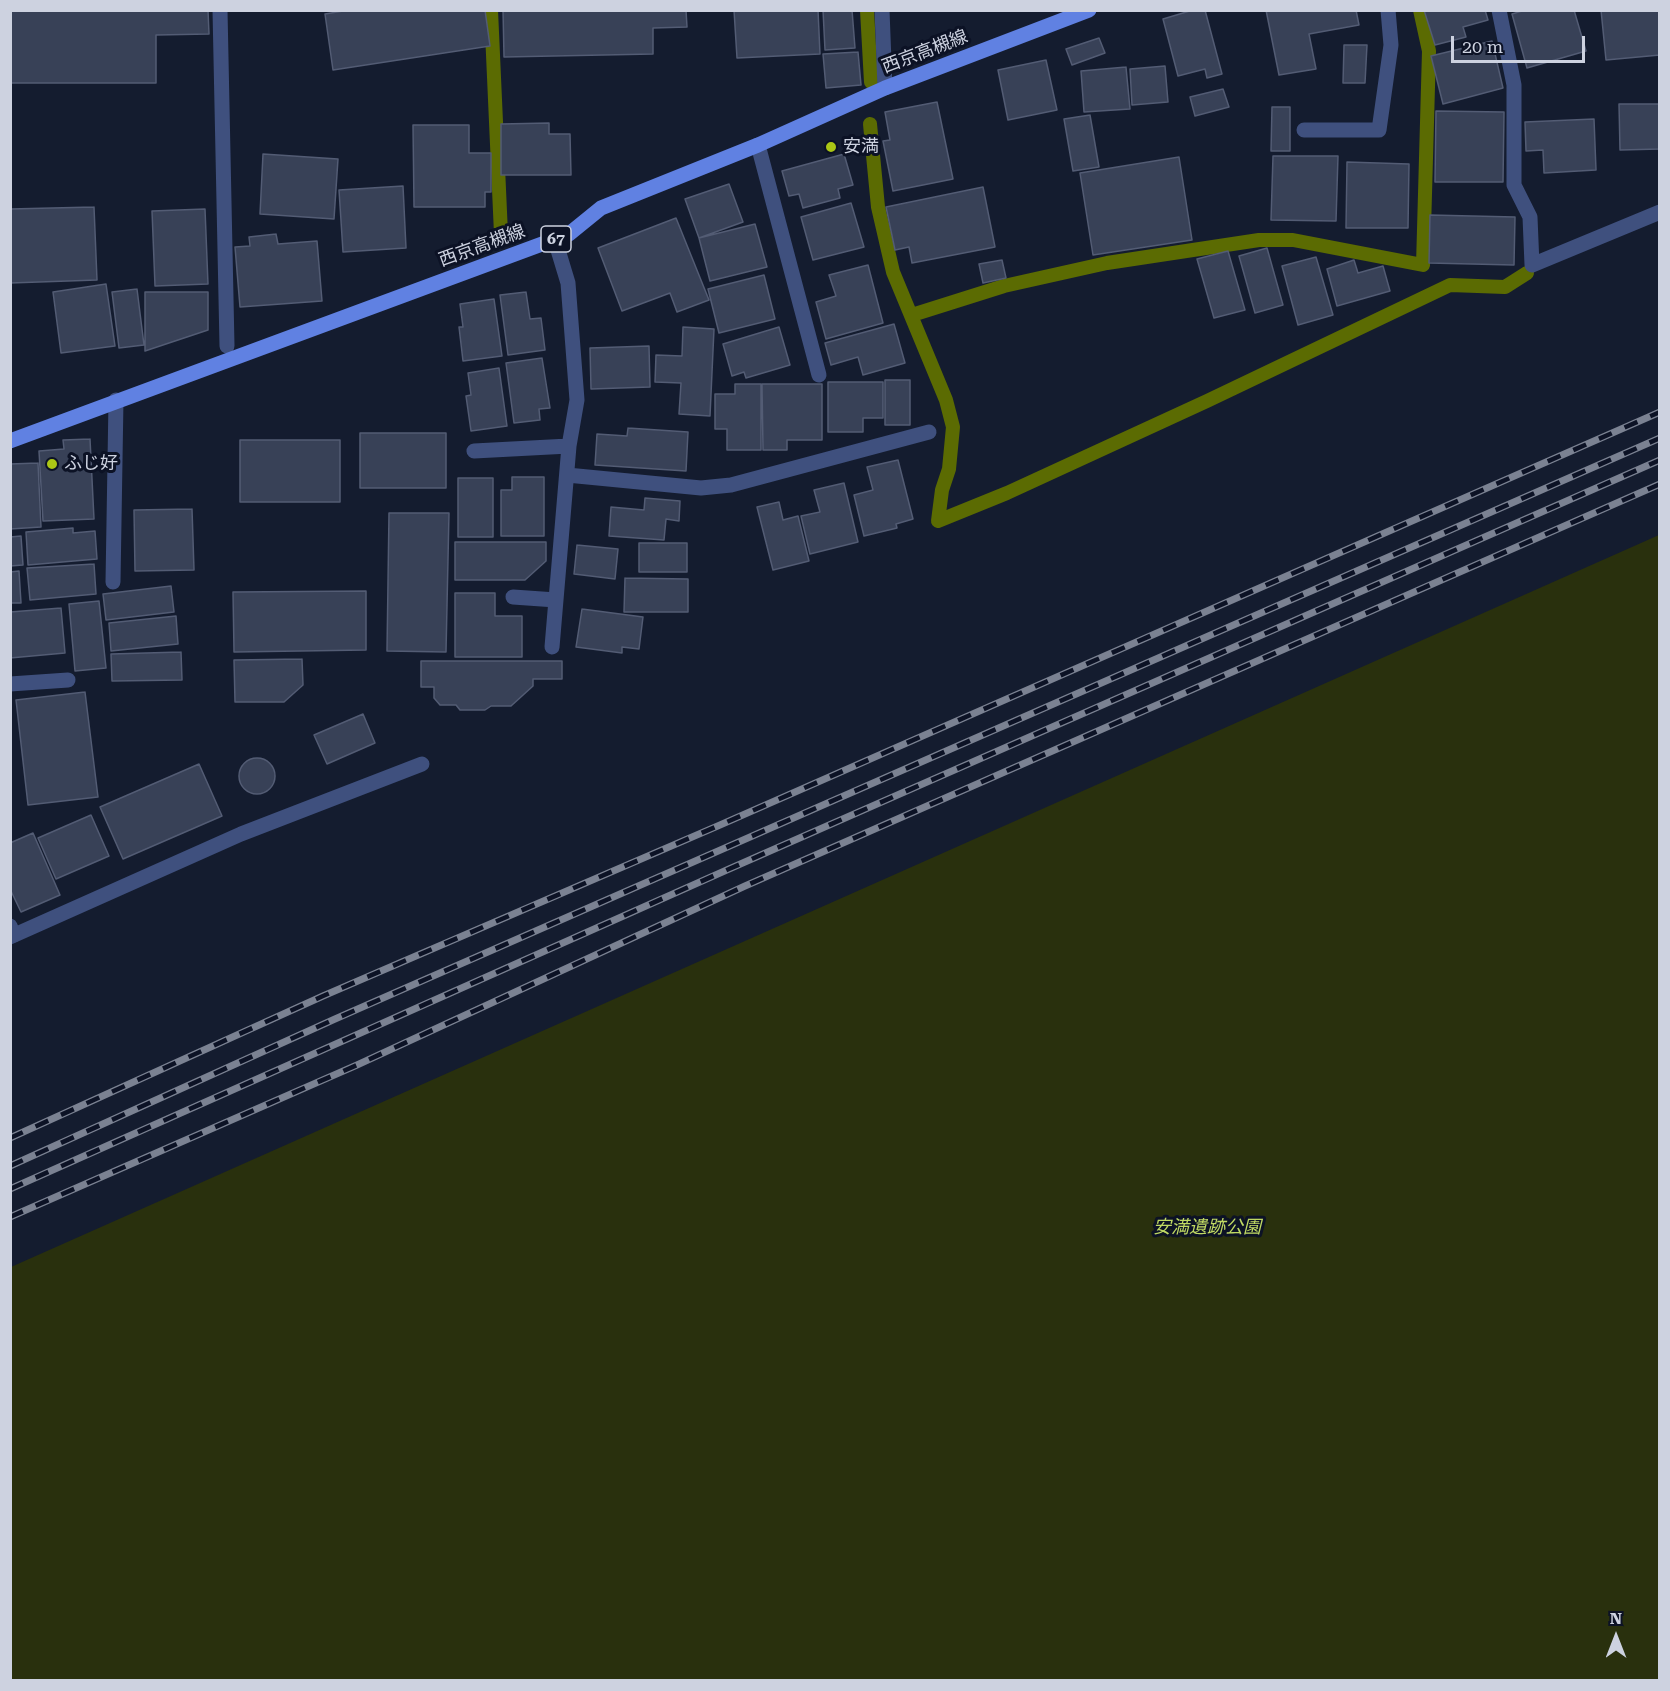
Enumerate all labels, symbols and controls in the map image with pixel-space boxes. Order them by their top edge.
scale bar [1454,24,1588,62]
street label: 西京高槻線 [879,26,971,78]
text: 20 m [1462,36,1503,57]
place label: 安満 [843,136,879,158]
marker: 安満 [824,140,838,154]
street label: 西京高槻線 [436,220,528,272]
road number: 67 [541,226,571,252]
place label: ふじ好 [64,453,118,475]
marker: ふじ好 [45,457,59,471]
park label: 安満遺跡公園 [1153,1217,1261,1239]
north arrow [1586,1607,1646,1667]
text: N [1610,1609,1622,1628]

